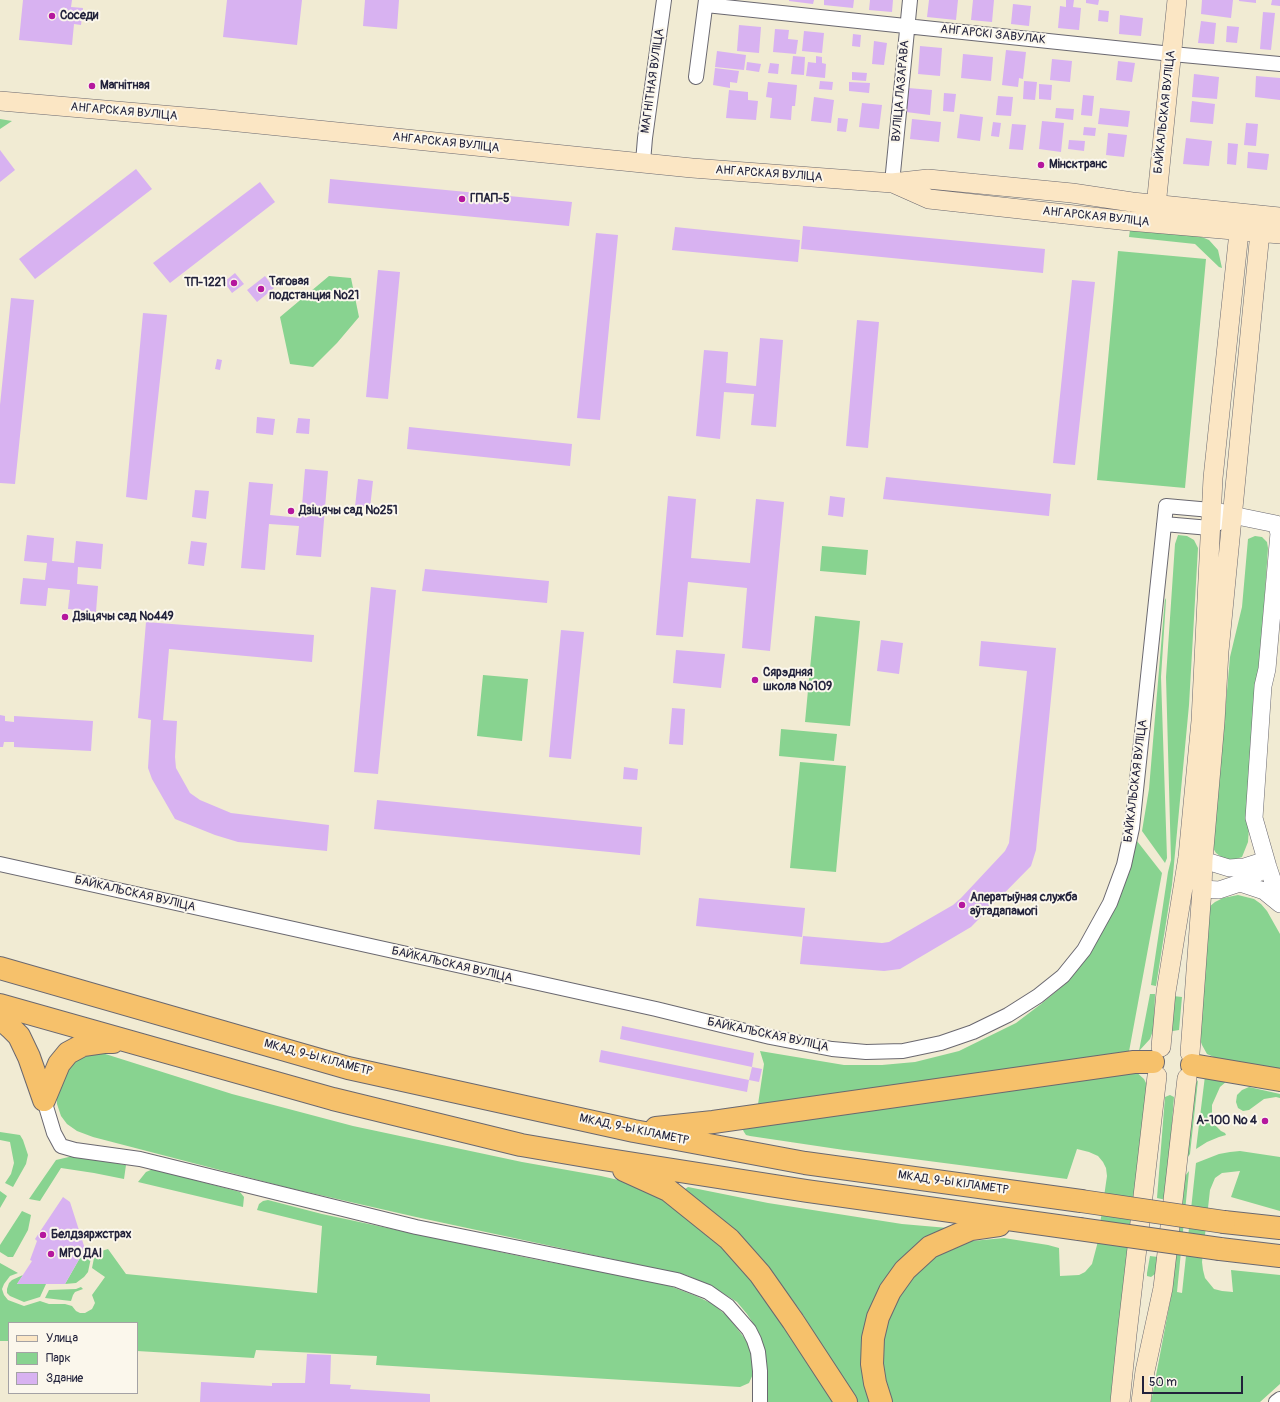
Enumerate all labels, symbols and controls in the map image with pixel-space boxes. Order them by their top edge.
place label: Соседи [60,9,98,23]
marker: Соседи [47,11,57,21]
street label: АНГАРСКІ ЗАВУЛАК [940,22,1046,48]
street label: МАГНІТНАЯ ВУЛІЦА [639,28,667,134]
street label: ВУЛІЦА ЛАЗАРАВА [889,40,913,142]
street label: БАЙКАЛЬСКАЯ ВУЛІЦА [1151,50,1179,174]
place label: Магнітная [100,79,150,93]
marker: Магнітная [87,81,97,91]
street label: АНГАРСКАЯ ВУЛІЦА [70,100,178,124]
street label: АНГАРСКАЯ ВУЛІЦА [392,130,500,156]
place label: Мінсктранс [1049,158,1107,172]
marker: Мінсктранс [1036,160,1046,170]
street label: АНГАРСКАЯ ВУЛІЦА [715,163,823,185]
place label: ГПАП-5 [470,192,510,206]
marker: ГПАП-5 [457,194,467,204]
street label: АНГАРСКАЯ ВУЛІЦА [1042,204,1150,230]
place label: Тяговая подстанция №21 [269,275,359,303]
place label: ТП-1221 [184,276,226,290]
marker: ТП-1221 [229,278,239,288]
marker: Тяговая подстанция №21 [256,284,266,294]
place label: Дзіцячы сад №251 [299,504,398,518]
marker: Дзіцячы сад №251 [286,506,296,516]
place label: Дзіцячы сад №449 [73,610,174,624]
marker: Дзіцячы сад №449 [60,612,70,622]
place label: Сярэдняя школа №109 [763,666,832,694]
marker: Сярэдняя школа №109 [750,675,760,685]
street label: БАЙКАЛЬСКАЯ ВУЛІЦА [1121,719,1151,843]
street label: БАЙКАЛЬСКАЯ ВУЛІЦА [73,873,197,915]
place label: Аператыўная служба аўтадапамогі [970,891,1077,919]
marker: Аператыўная служба аўтадапамогі [957,900,967,910]
street label: БАЙКАЛЬСКАЯ ВУЛІЦА [390,944,514,986]
street label: БАЙКАЛЬСКАЯ ВУЛІЦА [706,1015,830,1055]
street label: МКАД, 9-Ы КІЛАМЕТР [262,1037,374,1079]
street label: МКАД, 9-Ы КІЛАМЕТР [578,1111,690,1149]
place label: А-100 № 4 [1196,1114,1257,1128]
marker: А-100 № 4 [1260,1116,1270,1126]
street label: МКАД, 9-Ы КІЛАМЕТР [897,1168,1009,1198]
place label: Белдзяржстрах [51,1228,132,1242]
marker: Белдзяржстрах [38,1230,48,1240]
place label: МРО ДАІ [59,1247,102,1261]
marker: МРО ДАІ [46,1249,56,1259]
legend [8,1322,138,1394]
text: Улица [46,1331,78,1346]
text: Парк [46,1351,71,1366]
scale bar [1144,1368,1245,1394]
text: Здание [46,1371,83,1386]
text: 50 m [1149,1375,1177,1390]

